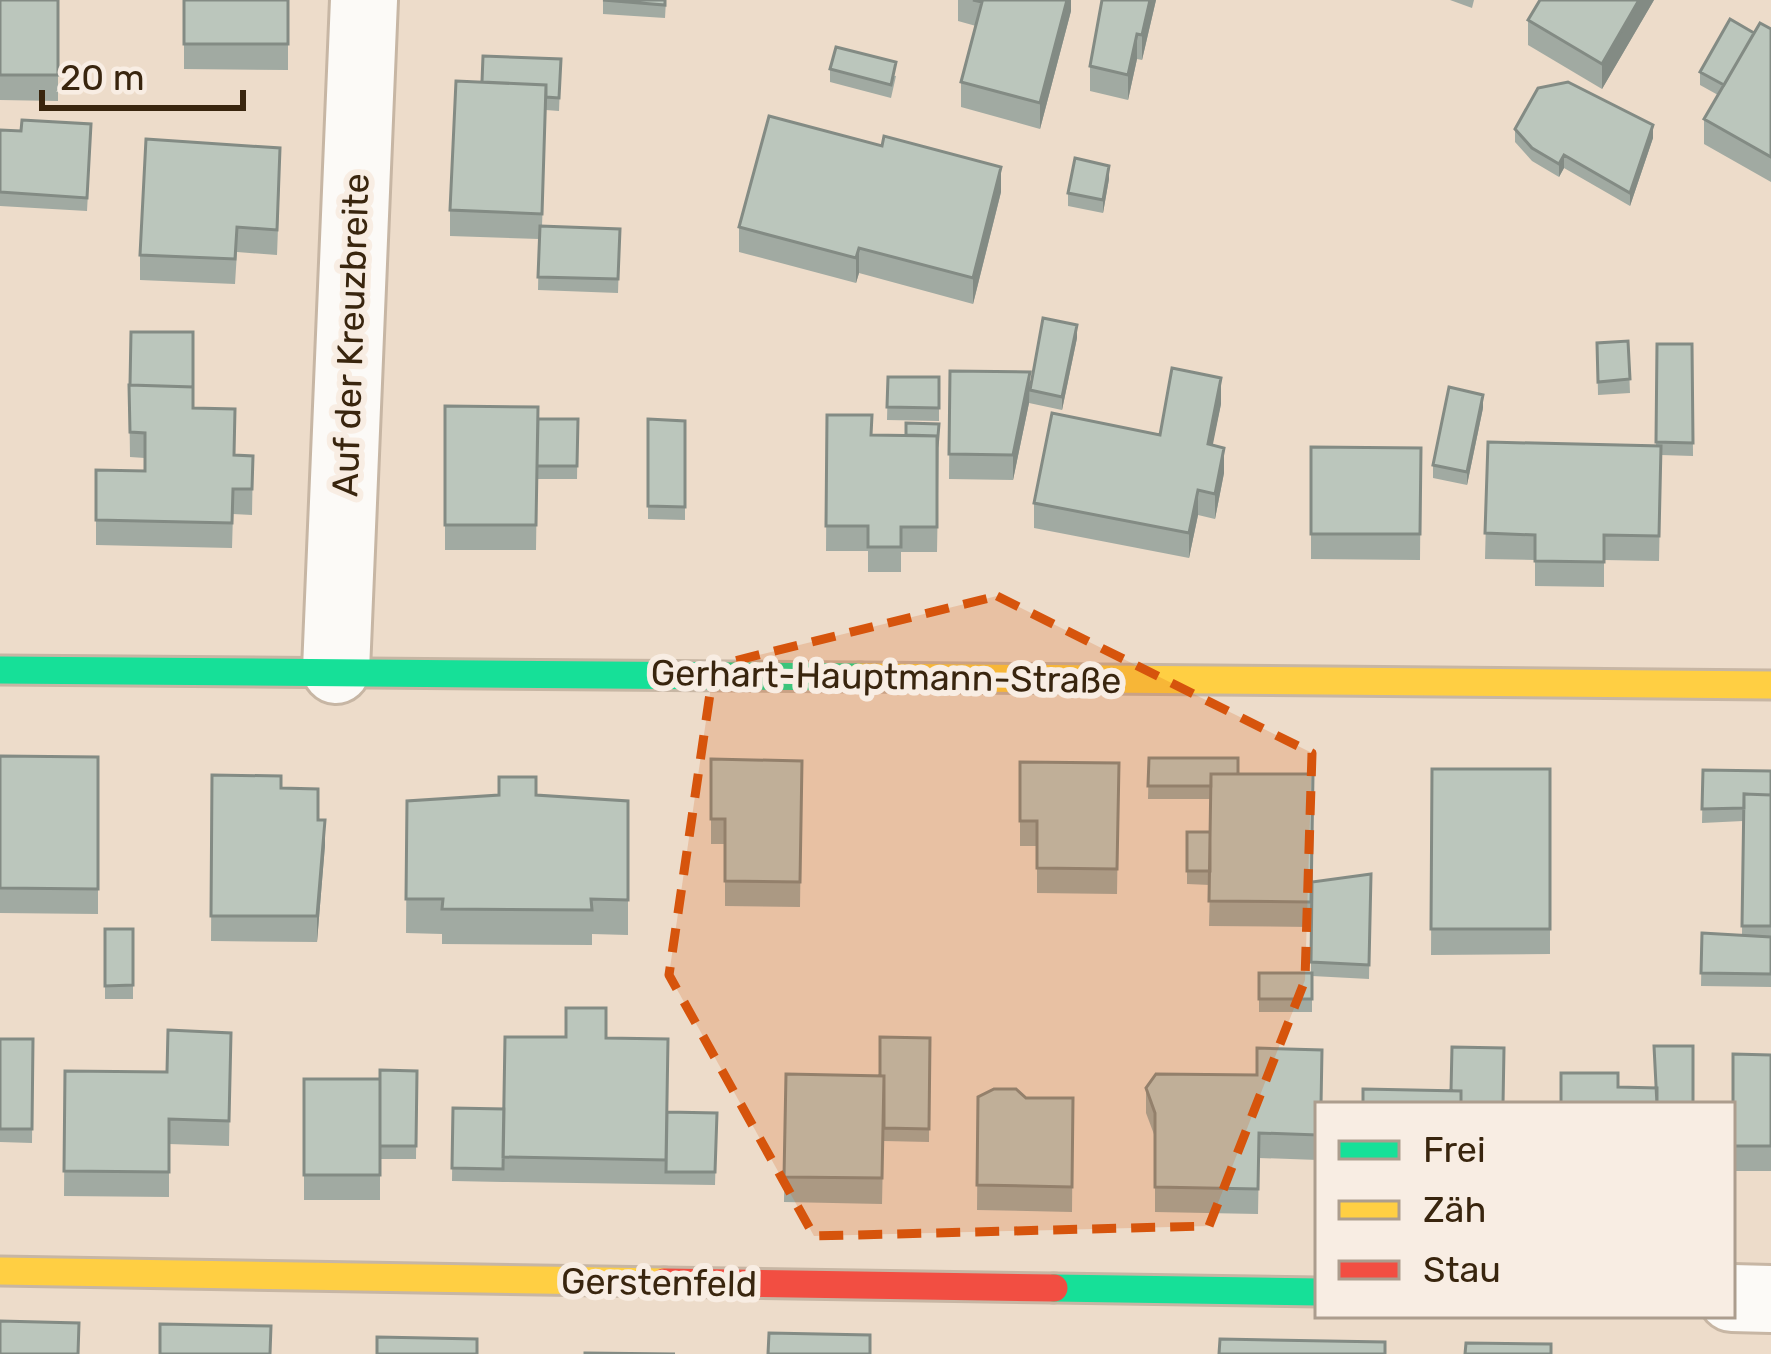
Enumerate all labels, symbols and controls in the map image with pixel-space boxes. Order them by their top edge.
scale bar [42,36,243,110]
text: 20 m [60,56,145,99]
street label: Auf der Kreuzbreite [323,173,378,498]
street label: Gerhart-Hauptmann-Straße [650,651,1122,702]
legend [1315,1102,1735,1318]
text: Frei [1423,1128,1486,1171]
text: Zäh [1423,1188,1486,1231]
text: Stau [1423,1248,1501,1291]
street label: Gerstenfeld [560,1259,757,1306]

